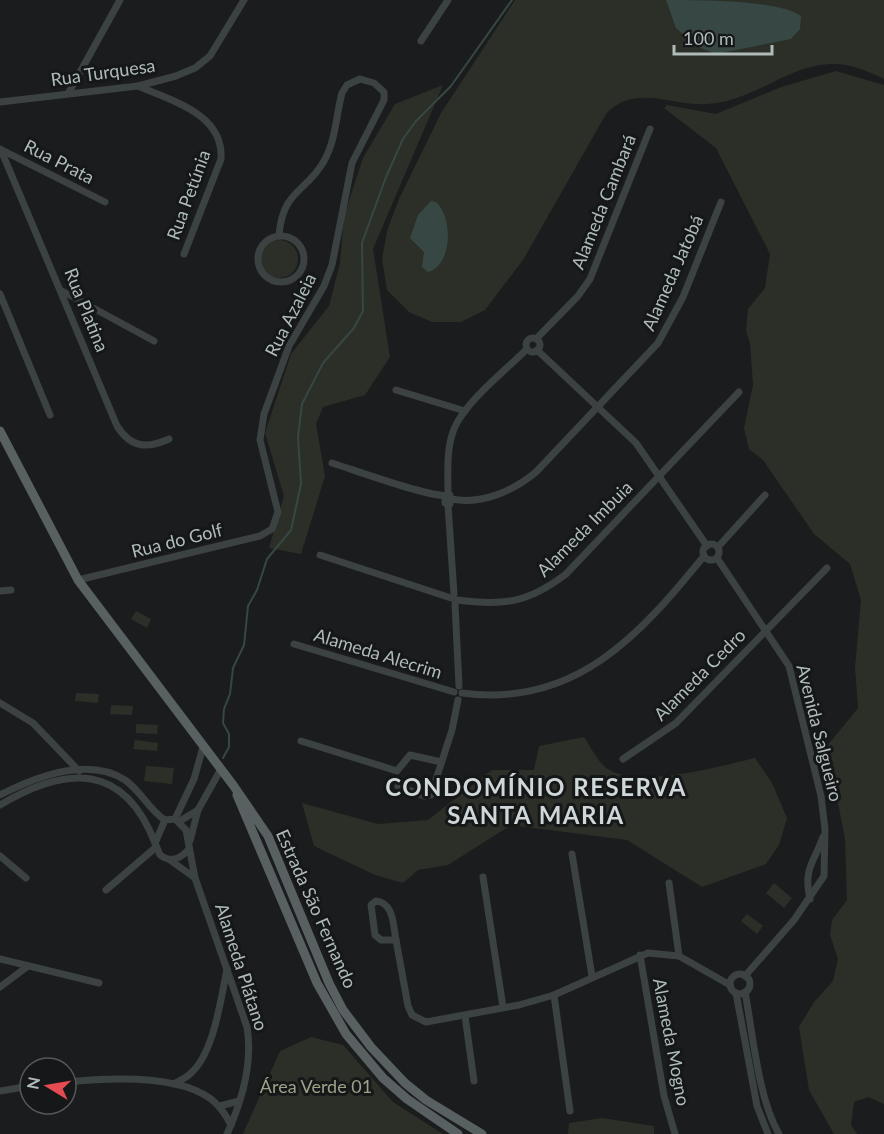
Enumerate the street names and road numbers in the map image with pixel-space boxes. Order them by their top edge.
street label: Rua Turquesa [49,54,157,90]
street label: Alameda Cambará [566,131,640,272]
street label: Rua Prata [21,134,98,188]
street label: Rua Petúnia [162,147,214,243]
street label: Alameda Jatobá [637,211,707,334]
street label: Rua Platina [60,265,114,355]
street label: Rua Azaleia [260,269,320,360]
street label: Alameda Imbuia [532,476,637,581]
street label: Rua do Golf [129,518,225,562]
street label: Alameda Alecrim [312,623,445,683]
street label: Alameda Cedro [649,624,750,725]
street label: Avenida Salgueiro [792,662,848,804]
street label: Estrada São Fernando [272,826,362,991]
street label: Alameda Plátano [211,900,273,1033]
street label: Alameda Mogno [649,976,695,1107]

